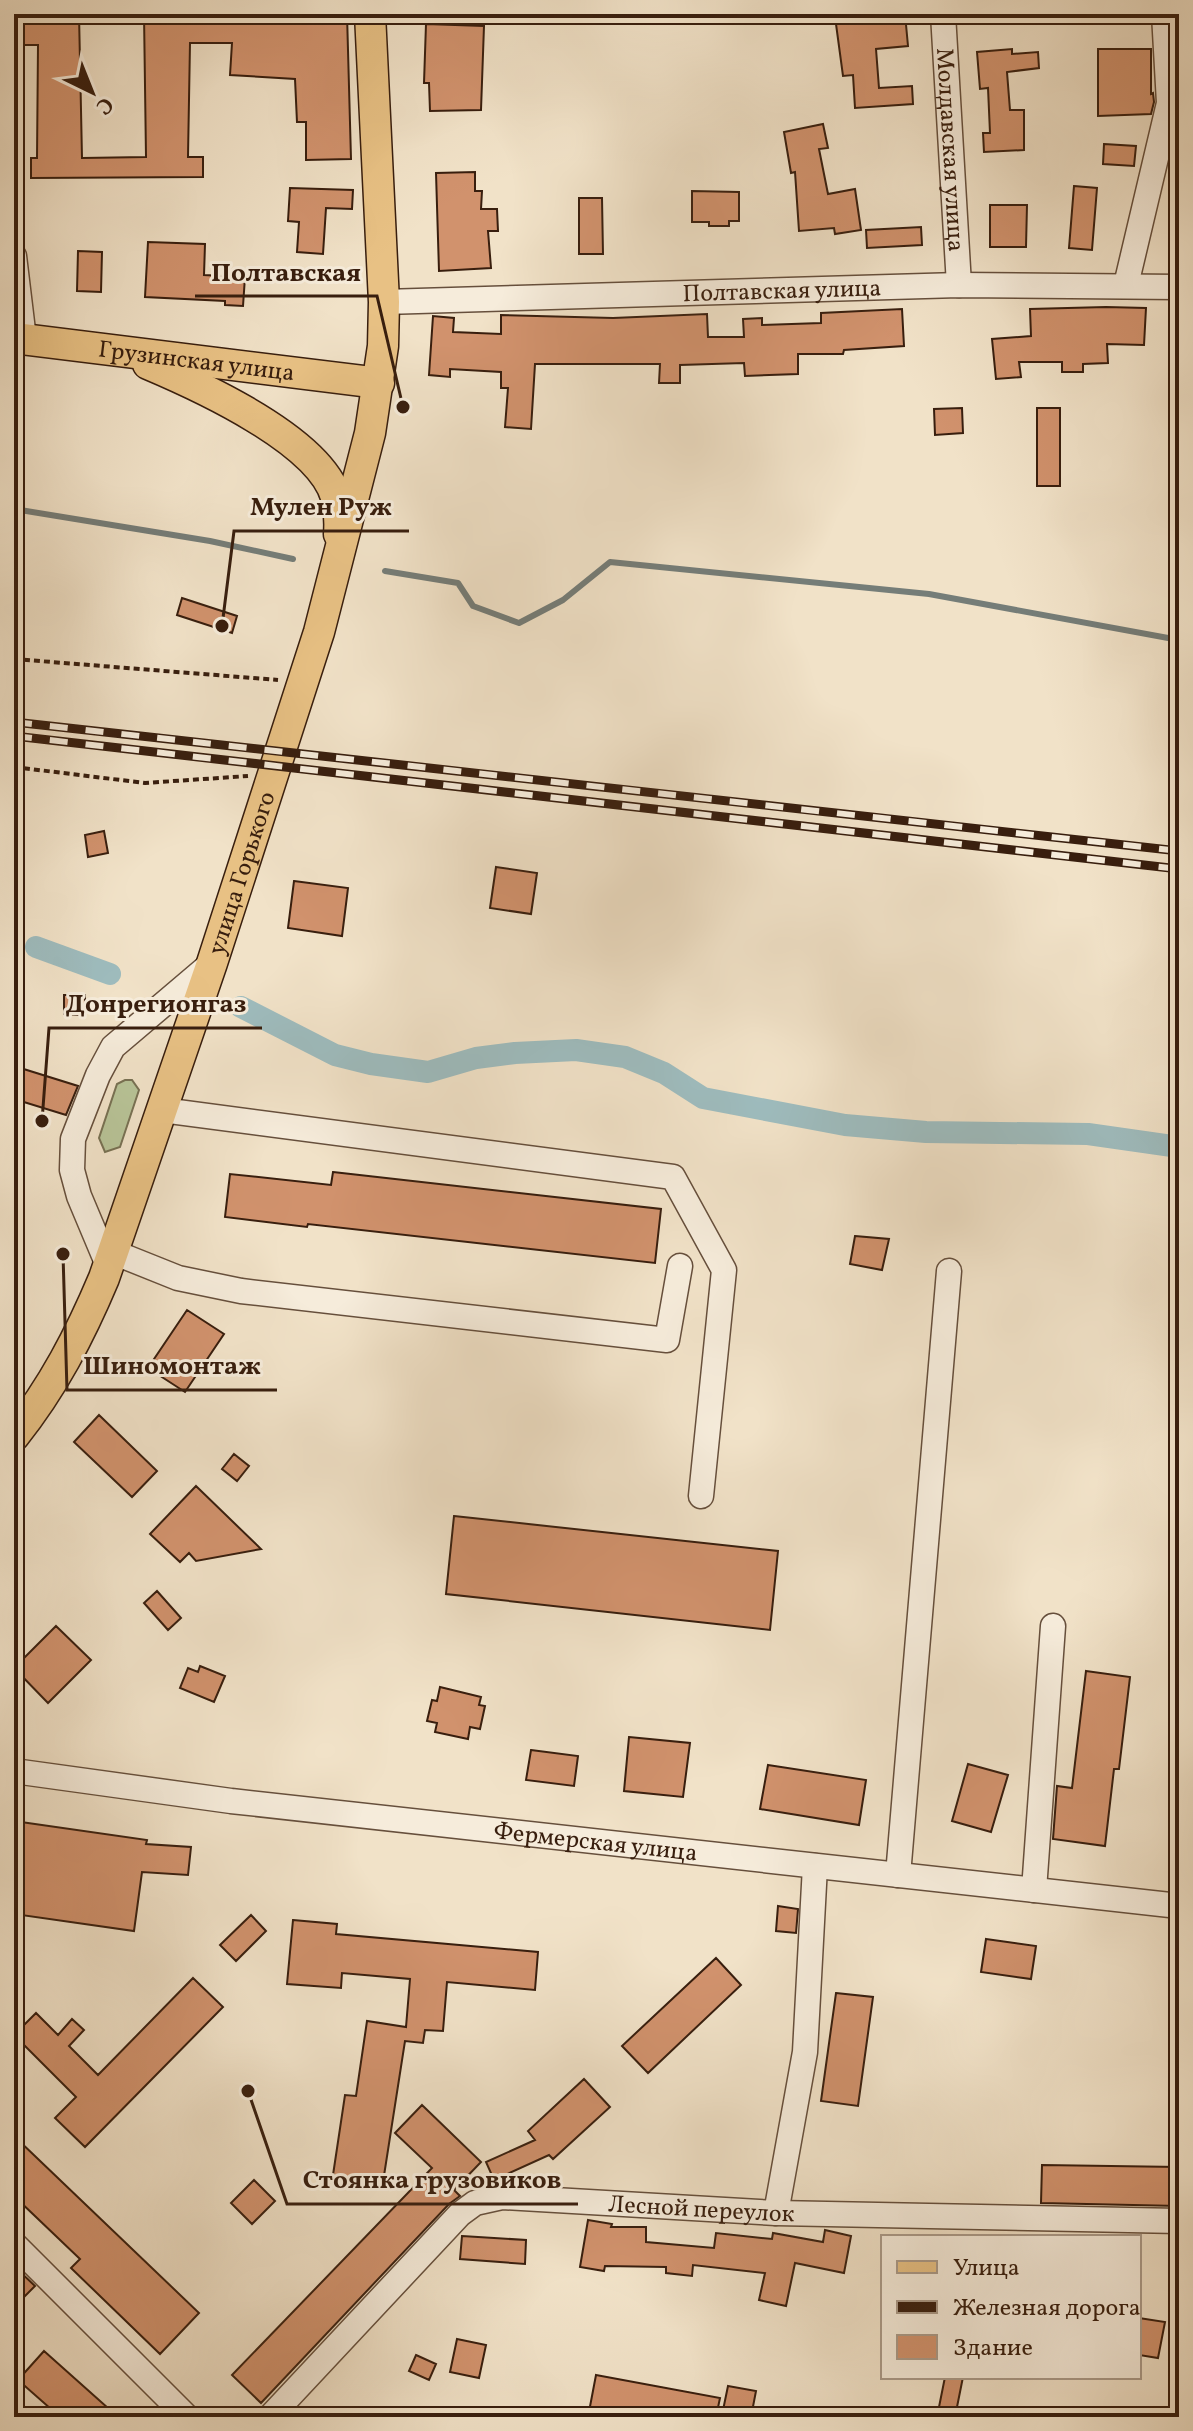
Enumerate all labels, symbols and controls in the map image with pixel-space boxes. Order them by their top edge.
street label: Молдавская улица [926,47,972,253]
north arrow [52,52,132,132]
text: С [88,89,120,121]
callout: Полтавская [195,246,377,296]
text: Полтавская [211,256,361,292]
street label: Полтавская улица [682,272,882,312]
street label: Грузинская улица [96,334,297,391]
callout: Мулен Руж [234,481,409,531]
text: Мулен Руж [250,490,392,526]
street label: улица Горького [201,788,285,960]
callout: Донрегионгаз [49,978,262,1028]
text: Донрегионгаз [65,987,247,1023]
callout: Шиномонтаж [67,1340,277,1390]
text: Шиномонтаж [83,1349,261,1385]
street label: Фермерская улица [492,1815,699,1872]
callout: Стоянка грузовиков [287,2154,578,2204]
text: Стоянка грузовиков [303,2163,561,2199]
street label: Лесной переулок [607,2188,795,2232]
legend [881,2235,1141,2379]
text: Улица [953,2252,1020,2286]
text: Железная дорога [953,2292,1141,2326]
text: Здание [953,2332,1033,2366]

